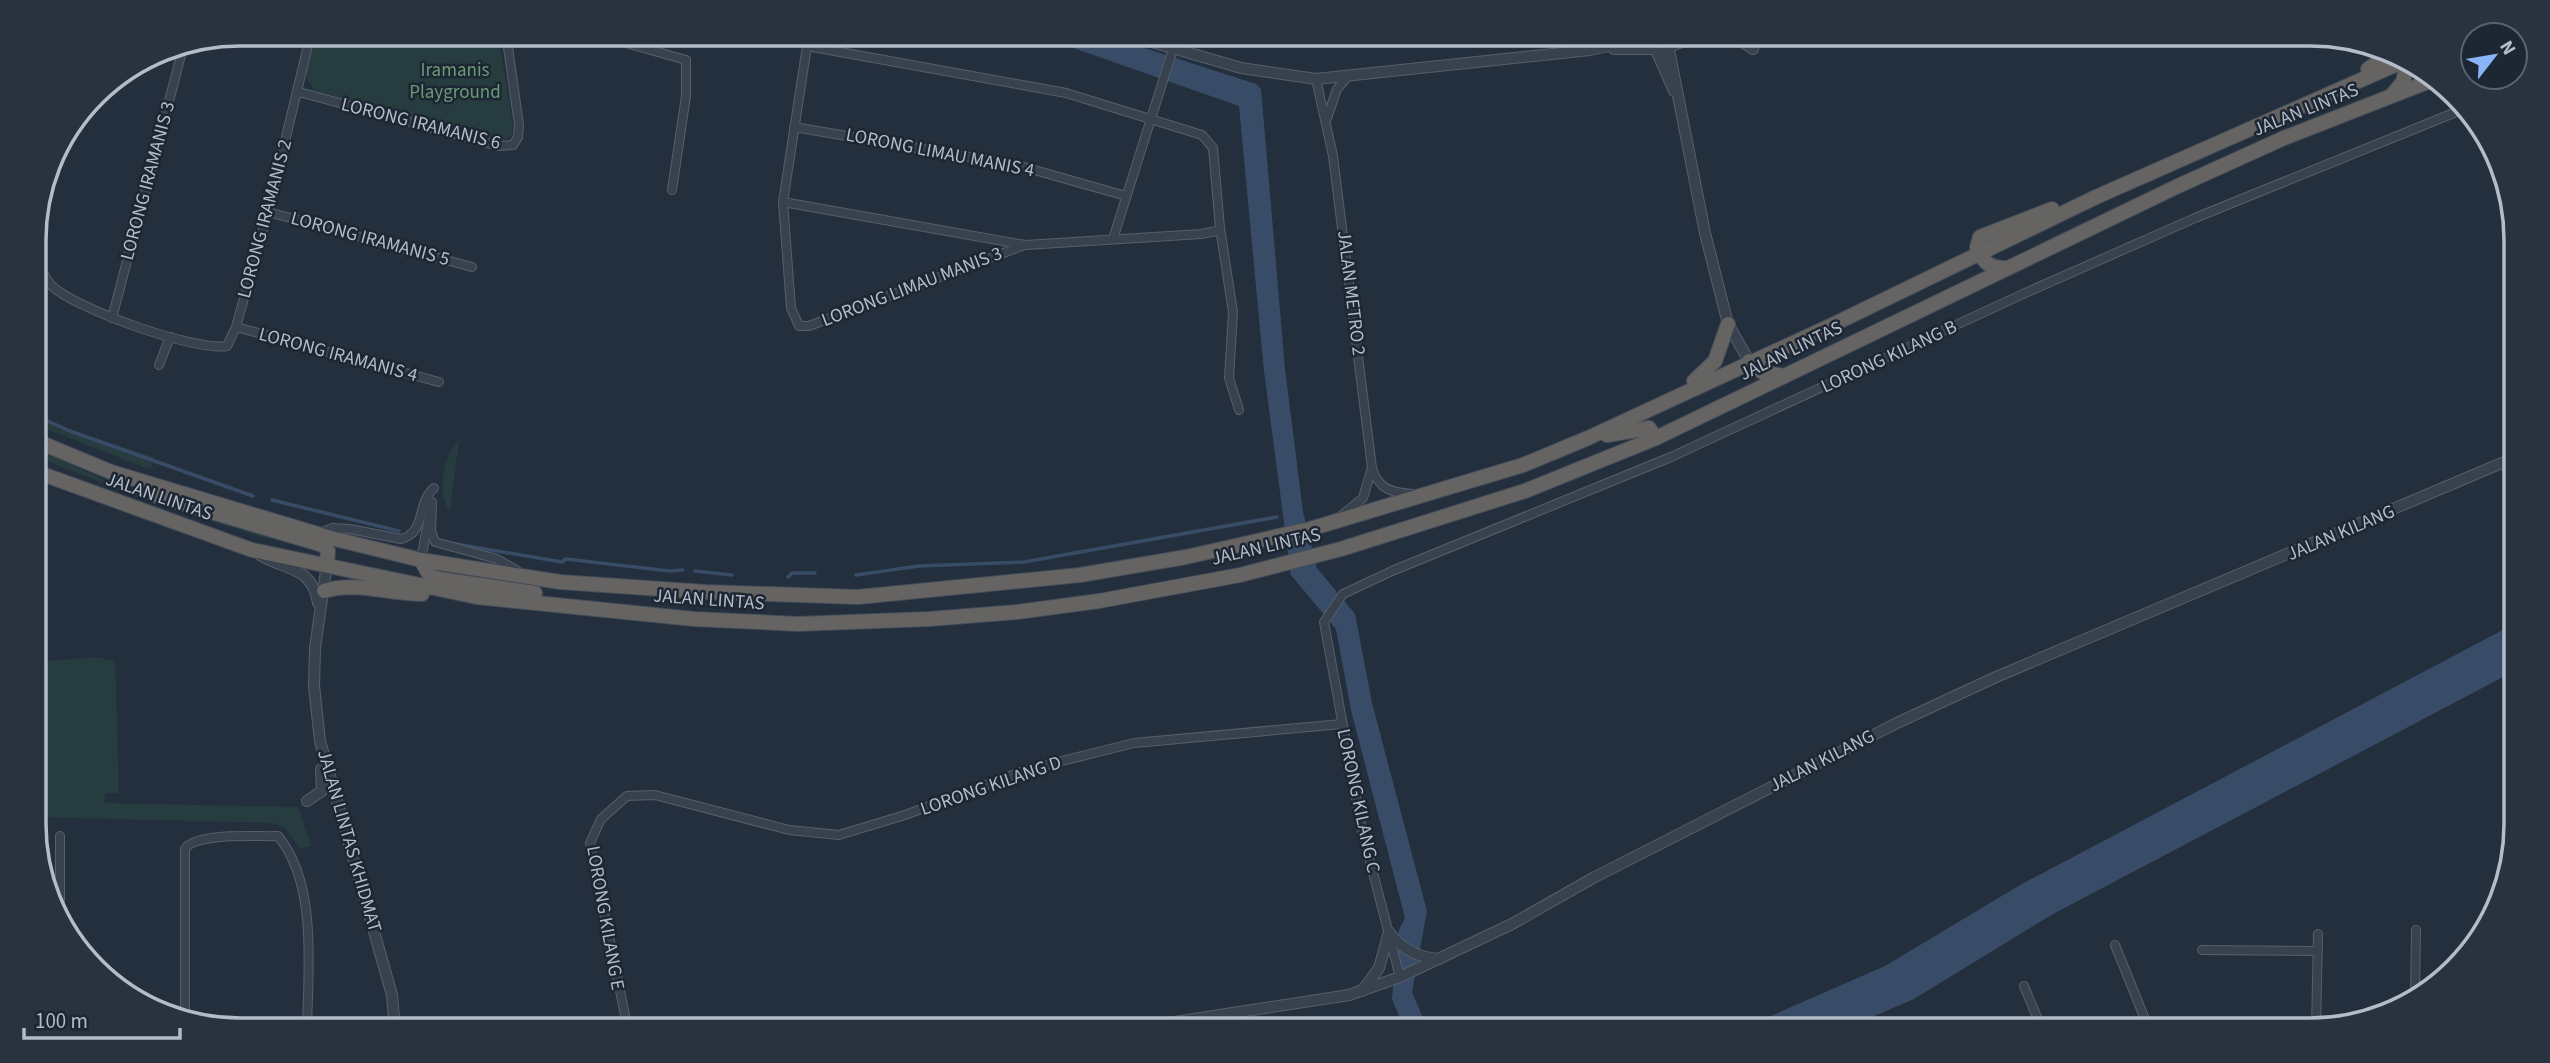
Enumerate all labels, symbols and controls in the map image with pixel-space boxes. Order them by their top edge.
north arrow [2459,21,2529,91]
text: N [2492,36,2522,60]
park label: Iramanis Playground [409,57,501,106]
street label: JALAN LINTAS [2249,77,2363,143]
street label: LORONG IRAMANIS 6 [338,91,504,157]
street label: LORONG IRAMANIS 3 [114,99,182,263]
street label: LORONG LIMAU MANIS 4 [843,121,1037,185]
street label: LORONG IRAMANIS 2 [231,137,299,301]
street label: LORONG IRAMANIS 5 [288,205,452,273]
street label: JALAN METRO 2 [1330,229,1372,357]
street label: LORONG LIMAU MANIS 3 [818,240,1006,334]
street label: JALAN LINTAS [1735,314,1847,388]
street label: LORONG KILANG B [1817,314,1961,400]
street label: LORONG IRAMANIS 4 [256,321,420,389]
street label: JALAN LINTAS [102,466,216,528]
street label: JALAN KILANG [2283,498,2399,568]
street label: JALAN LINTAS [1209,521,1323,573]
street label: JALAN LINTAS [652,583,766,617]
street label: JALAN KILANG [1765,723,1879,799]
street label: LORONG KILANG C [1330,726,1387,876]
street label: JALAN LINTAS KHIDMAT [310,747,388,935]
street label: LORONG KILANG D [917,749,1065,823]
street label: LORONG KILANG E [579,844,631,992]
scale bar [24,996,180,1040]
text: 100 m [35,1006,88,1036]

